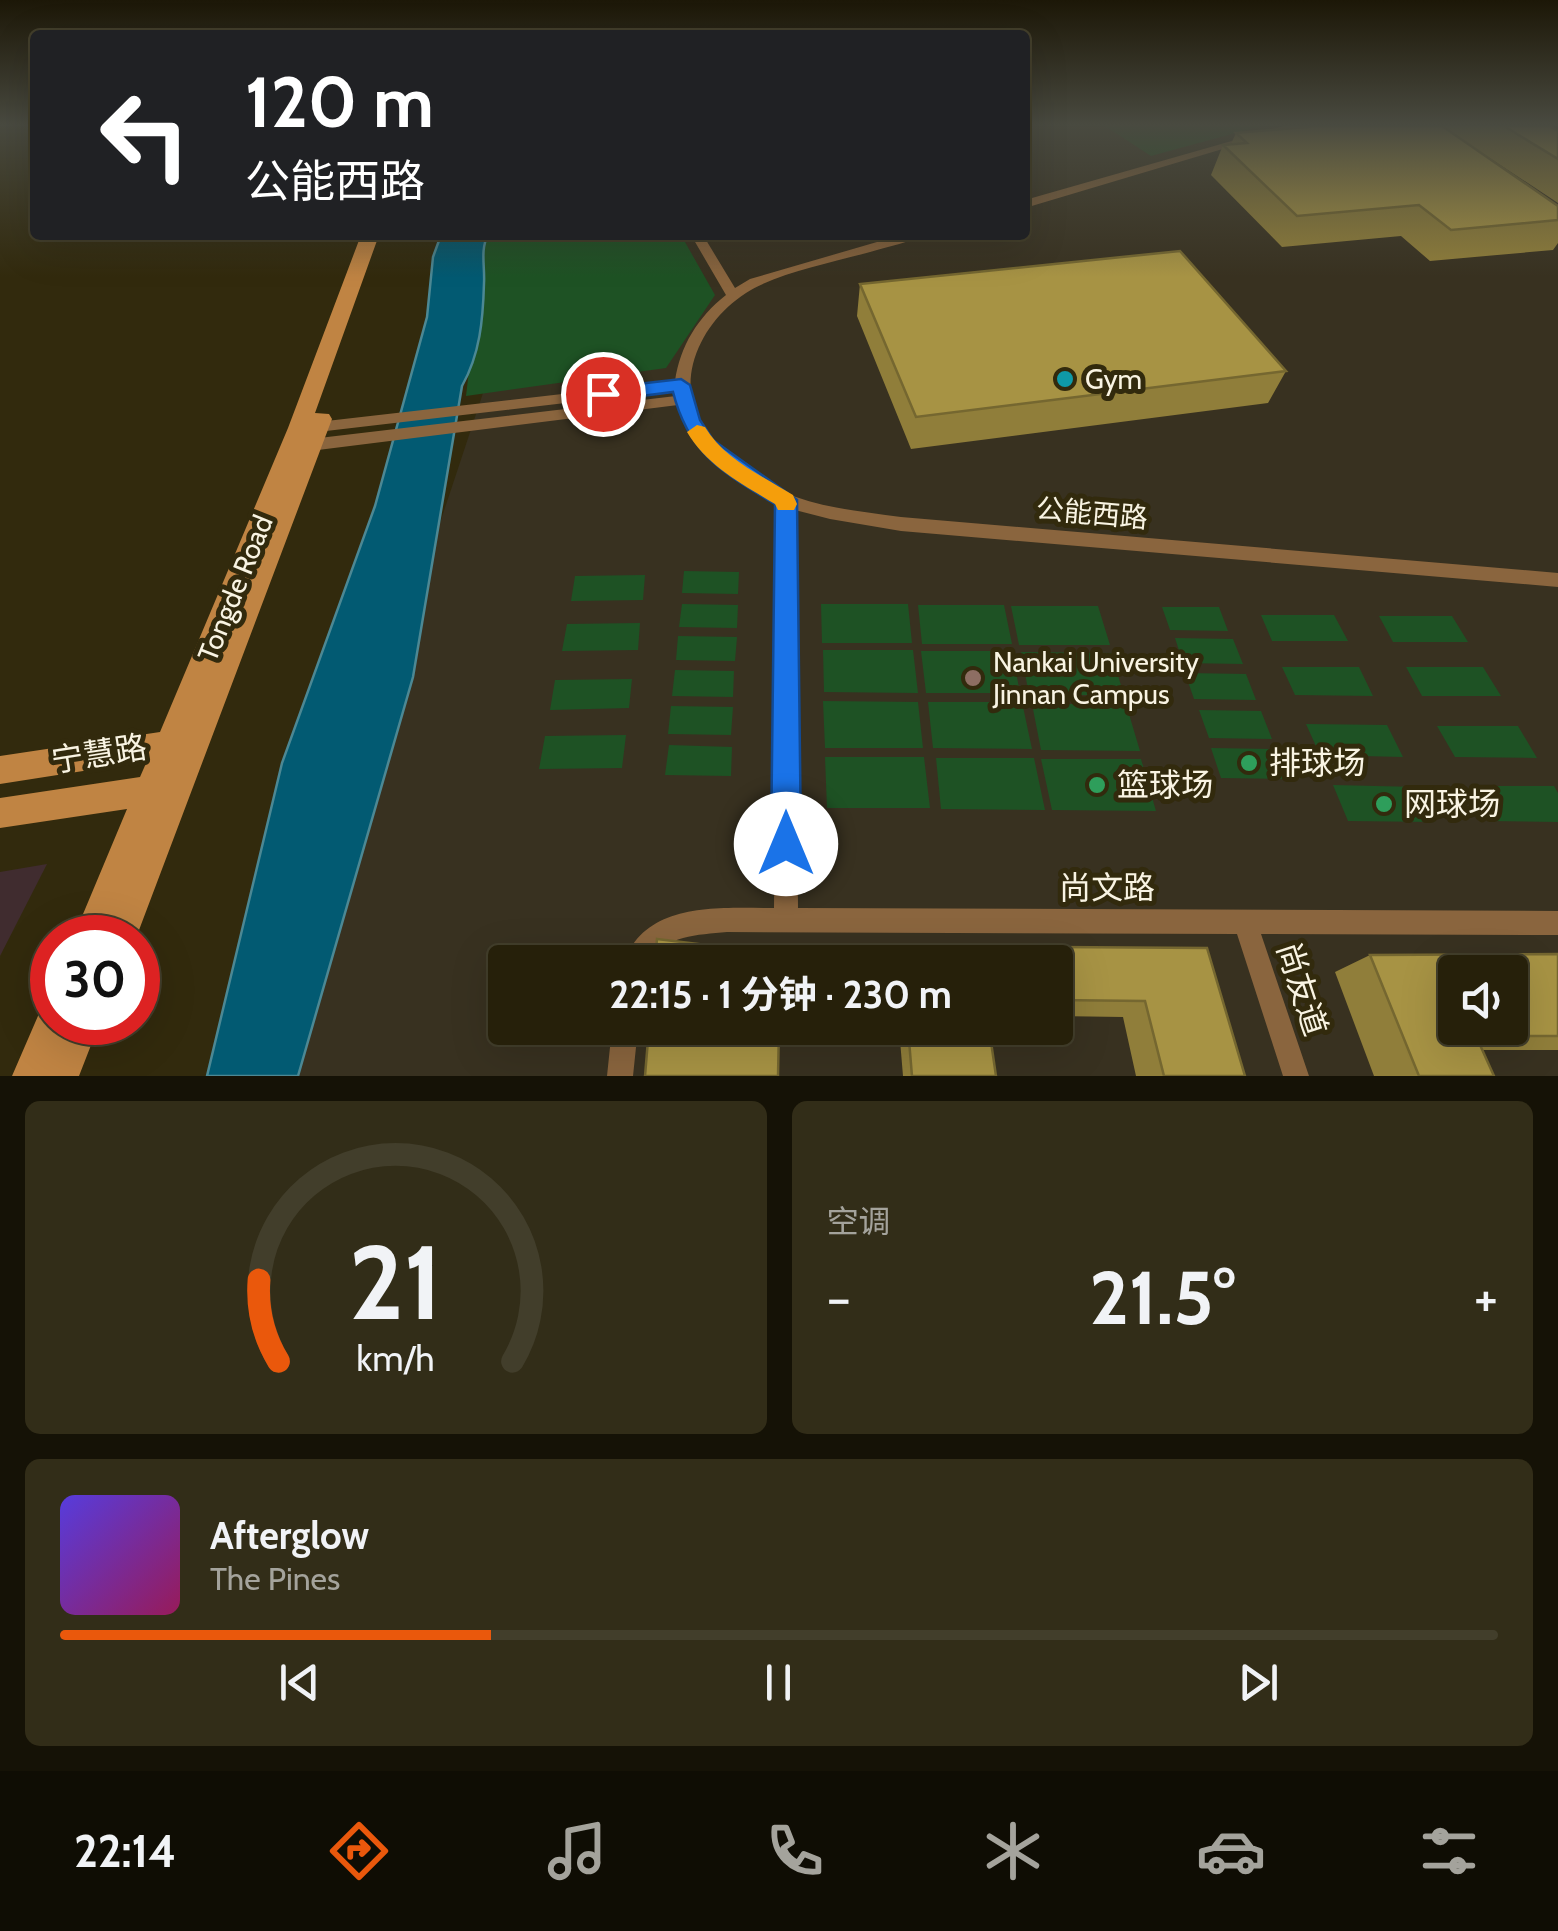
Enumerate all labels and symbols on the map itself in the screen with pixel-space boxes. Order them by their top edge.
pin [561,352,646,437]
place label: Gym [1085,362,1142,396]
marker: Gym [1054,368,1076,390]
street label: 公能西路 [1035,491,1149,535]
street label: Tongde Road [190,510,280,666]
place label: Nankai University Jinnan Campus [992,645,1199,711]
marker: Nankai University Jinnan Campus [962,667,984,689]
street label: 宁慧路 [48,727,149,780]
place label: 排球场 [1269,743,1365,782]
marker: 排球场 [1238,752,1260,774]
place label: 篮球场 [1117,765,1213,804]
marker: 篮球场 [1086,774,1108,796]
place label: 网球场 [1404,784,1500,823]
position arrow [734,792,838,896]
marker: 网球场 [1373,793,1395,815]
street label: 尚文路 [1059,868,1155,907]
speed limit sign: 30 [30,915,160,1045]
street label: 尚友道 [1269,937,1336,1041]

